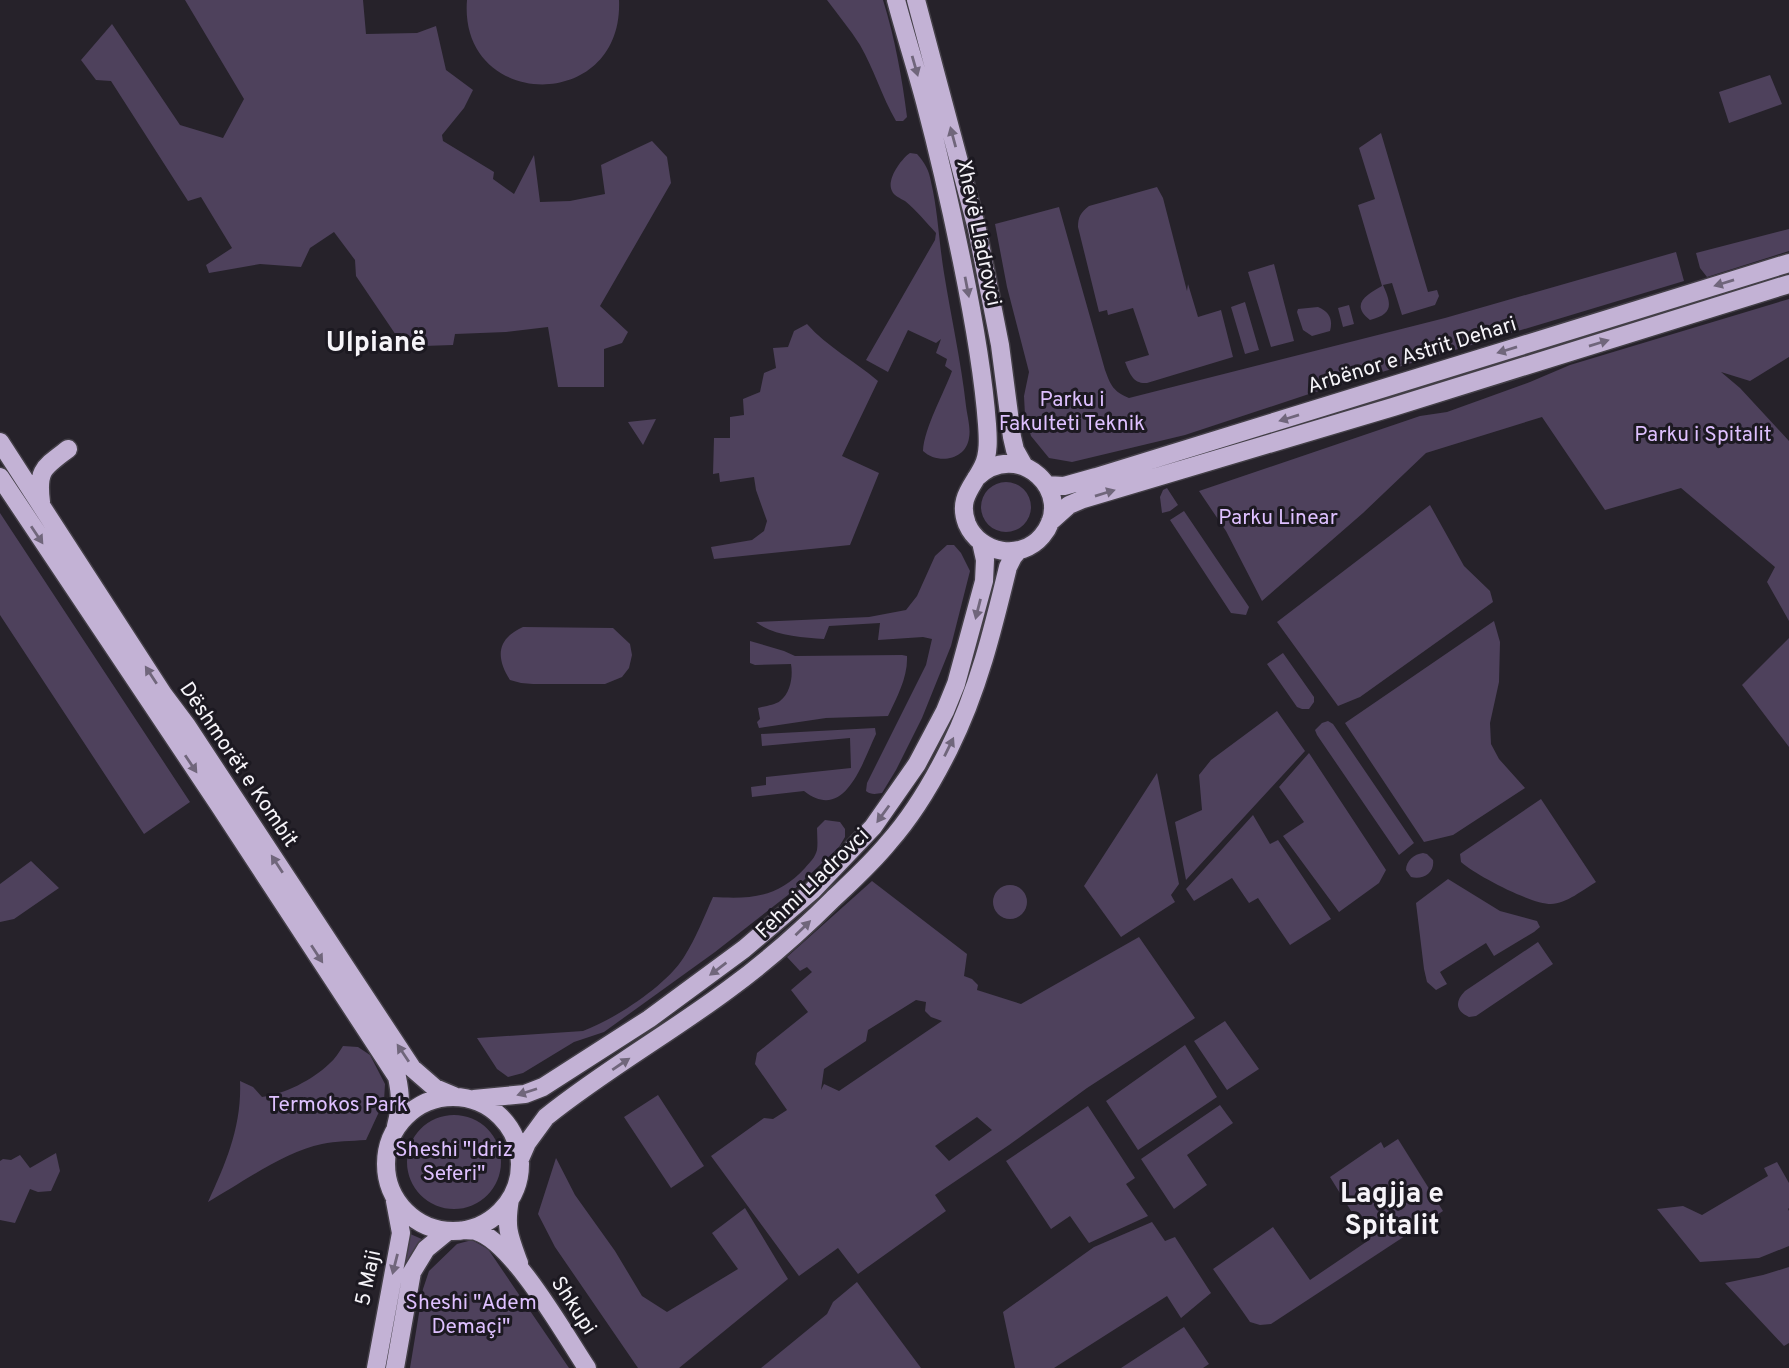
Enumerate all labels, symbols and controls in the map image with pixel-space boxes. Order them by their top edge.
one-way arrow [910,55,920,76]
one-way arrow [947,126,958,148]
street label: Xhevë Lladrovci [949,157,1007,309]
one-way arrow [961,276,972,298]
one-way arrow [1713,278,1734,288]
street label: Arbënor e Astrit Dehari [1304,311,1520,401]
district label: Ulpianë [326,326,426,362]
one-way arrow [1588,337,1609,347]
one-way arrow [1496,346,1517,356]
park label: Parku i Fakulteti Teknik [999,387,1145,438]
one-way arrow [1279,413,1300,423]
park label: Parku i Spitalit [1634,422,1772,449]
one-way arrow [1094,487,1115,497]
park label: Parku Linear [1218,505,1338,532]
one-way arrow [30,525,43,544]
one-way arrow [972,598,983,620]
one-way arrow [144,665,157,684]
street label: Dëshmorët e Kombit [173,677,303,853]
one-way arrow [944,737,955,757]
one-way arrow [184,755,198,773]
one-way arrow [876,805,890,823]
street label: Fehmi Lladrovci [750,823,876,945]
one-way arrow [270,855,284,873]
one-way arrow [795,920,812,937]
one-way arrow [310,944,323,964]
one-way arrow [709,962,727,977]
one-way arrow [396,1044,409,1063]
one-way arrow [612,1057,630,1071]
one-way arrow [516,1088,537,1098]
park label: Termokos Park [268,1092,408,1119]
park label: Sheshi "Idriz Seferi" [395,1137,513,1188]
district label: Lagjja e Spitalit [1340,1177,1444,1245]
street label: 5 Maji [350,1248,388,1308]
one-way arrow [389,1253,400,1275]
street label: Shkupi [544,1272,602,1340]
park label: Sheshi "Adem Demaçi" [405,1290,537,1341]

